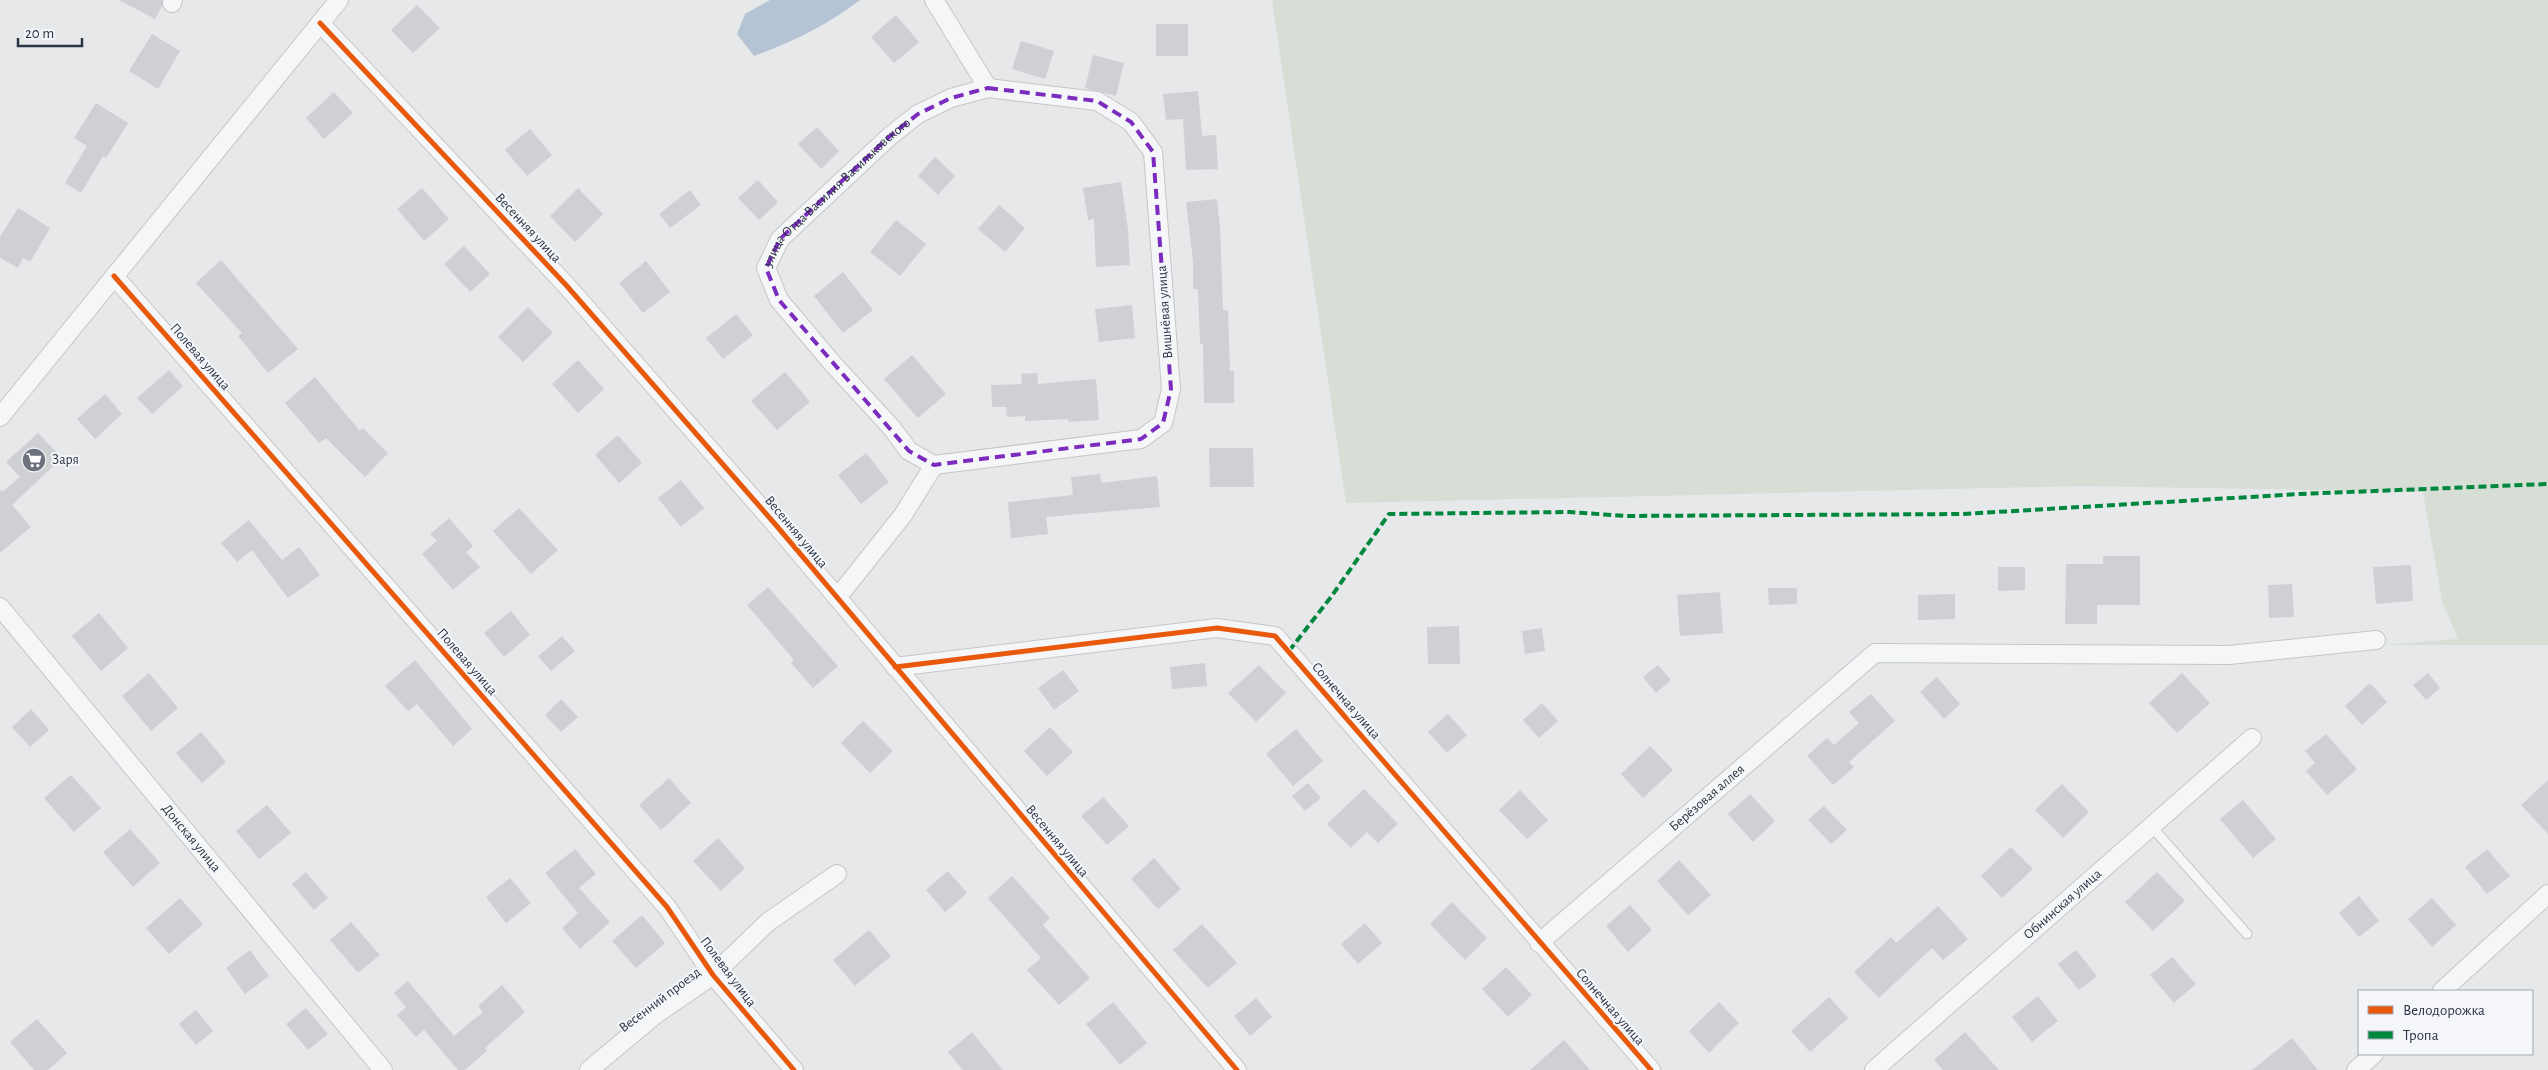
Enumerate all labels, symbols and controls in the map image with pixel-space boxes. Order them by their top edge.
scale bar [18,15,81,47]
text: 20 m [25,26,54,41]
street label: улица Отца Василия Васильковского [760,115,913,270]
street label: Весенняя улица [492,190,564,266]
street label: Вишнёвая улица [1155,264,1175,359]
street label: Полевая улица [167,321,233,394]
supermarket icon: Заря [21,447,47,473]
place label: Заря [52,453,79,467]
street label: Весенняя улица [762,493,831,571]
street label: Полевая улица [434,626,500,699]
street label: Солнечная улица [1309,660,1383,743]
street label: Берёзовая аллея [1667,762,1747,834]
street label: Донская улица [159,802,224,875]
street label: Весенняя улица [1023,802,1092,880]
street label: Обнинская улица [2021,866,2105,942]
street label: Полевая улица [697,934,759,1010]
street label: Весенний проезд [617,965,703,1035]
street label: Солнечная улица [1573,966,1647,1049]
legend [2358,990,2533,1055]
text: Велодорожка [2403,1003,2485,1018]
text: Тропа [2403,1028,2439,1043]

